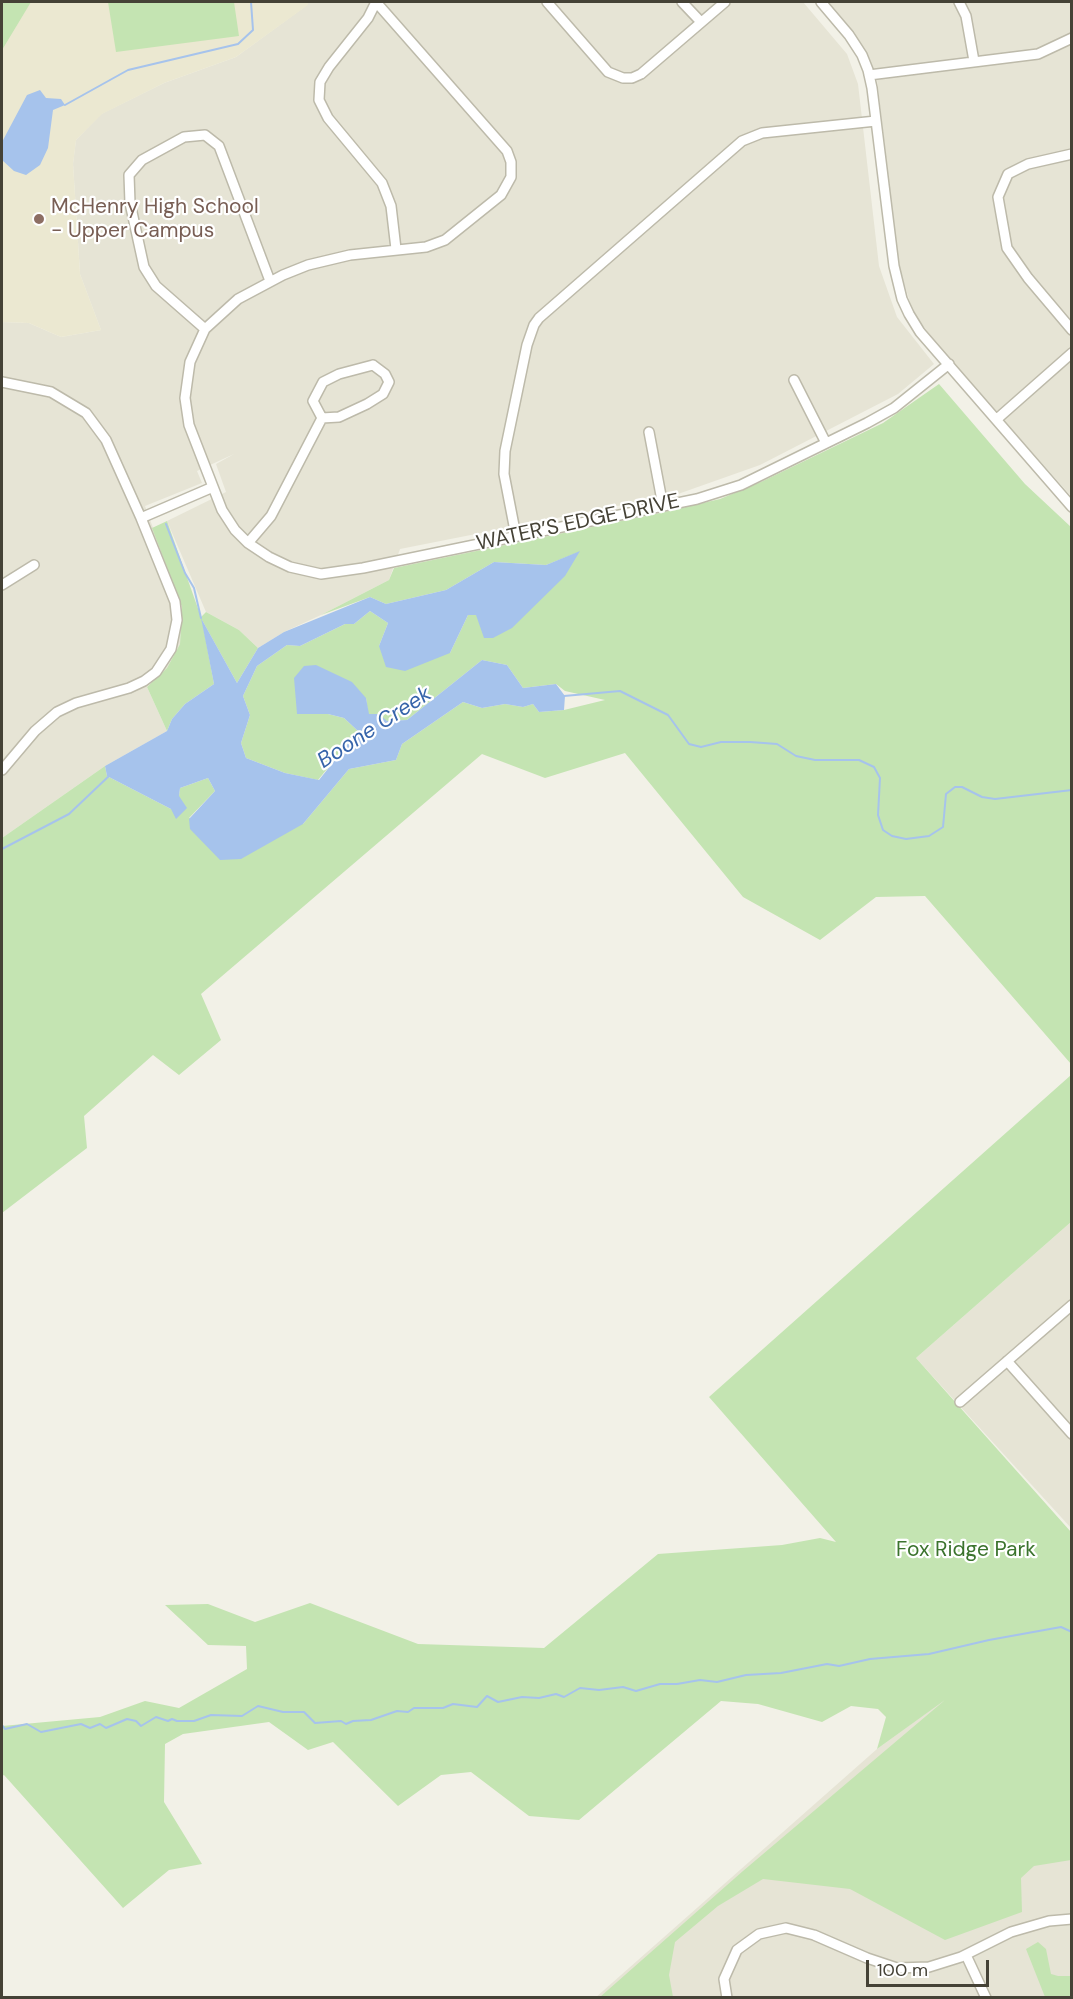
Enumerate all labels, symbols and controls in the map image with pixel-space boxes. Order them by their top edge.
place label: McHenry High School - Upper Campus [51,194,259,244]
marker: McHenry High School - Upper Campus [32,212,46,226]
street label: WATER’S EDGE DRIVE [474,489,682,557]
water label: Boone Creek [313,681,437,775]
park label: Fox Ridge Park [896,1537,1036,1563]
scale bar [869,1948,992,1986]
text: 100 m [877,1958,928,1982]

